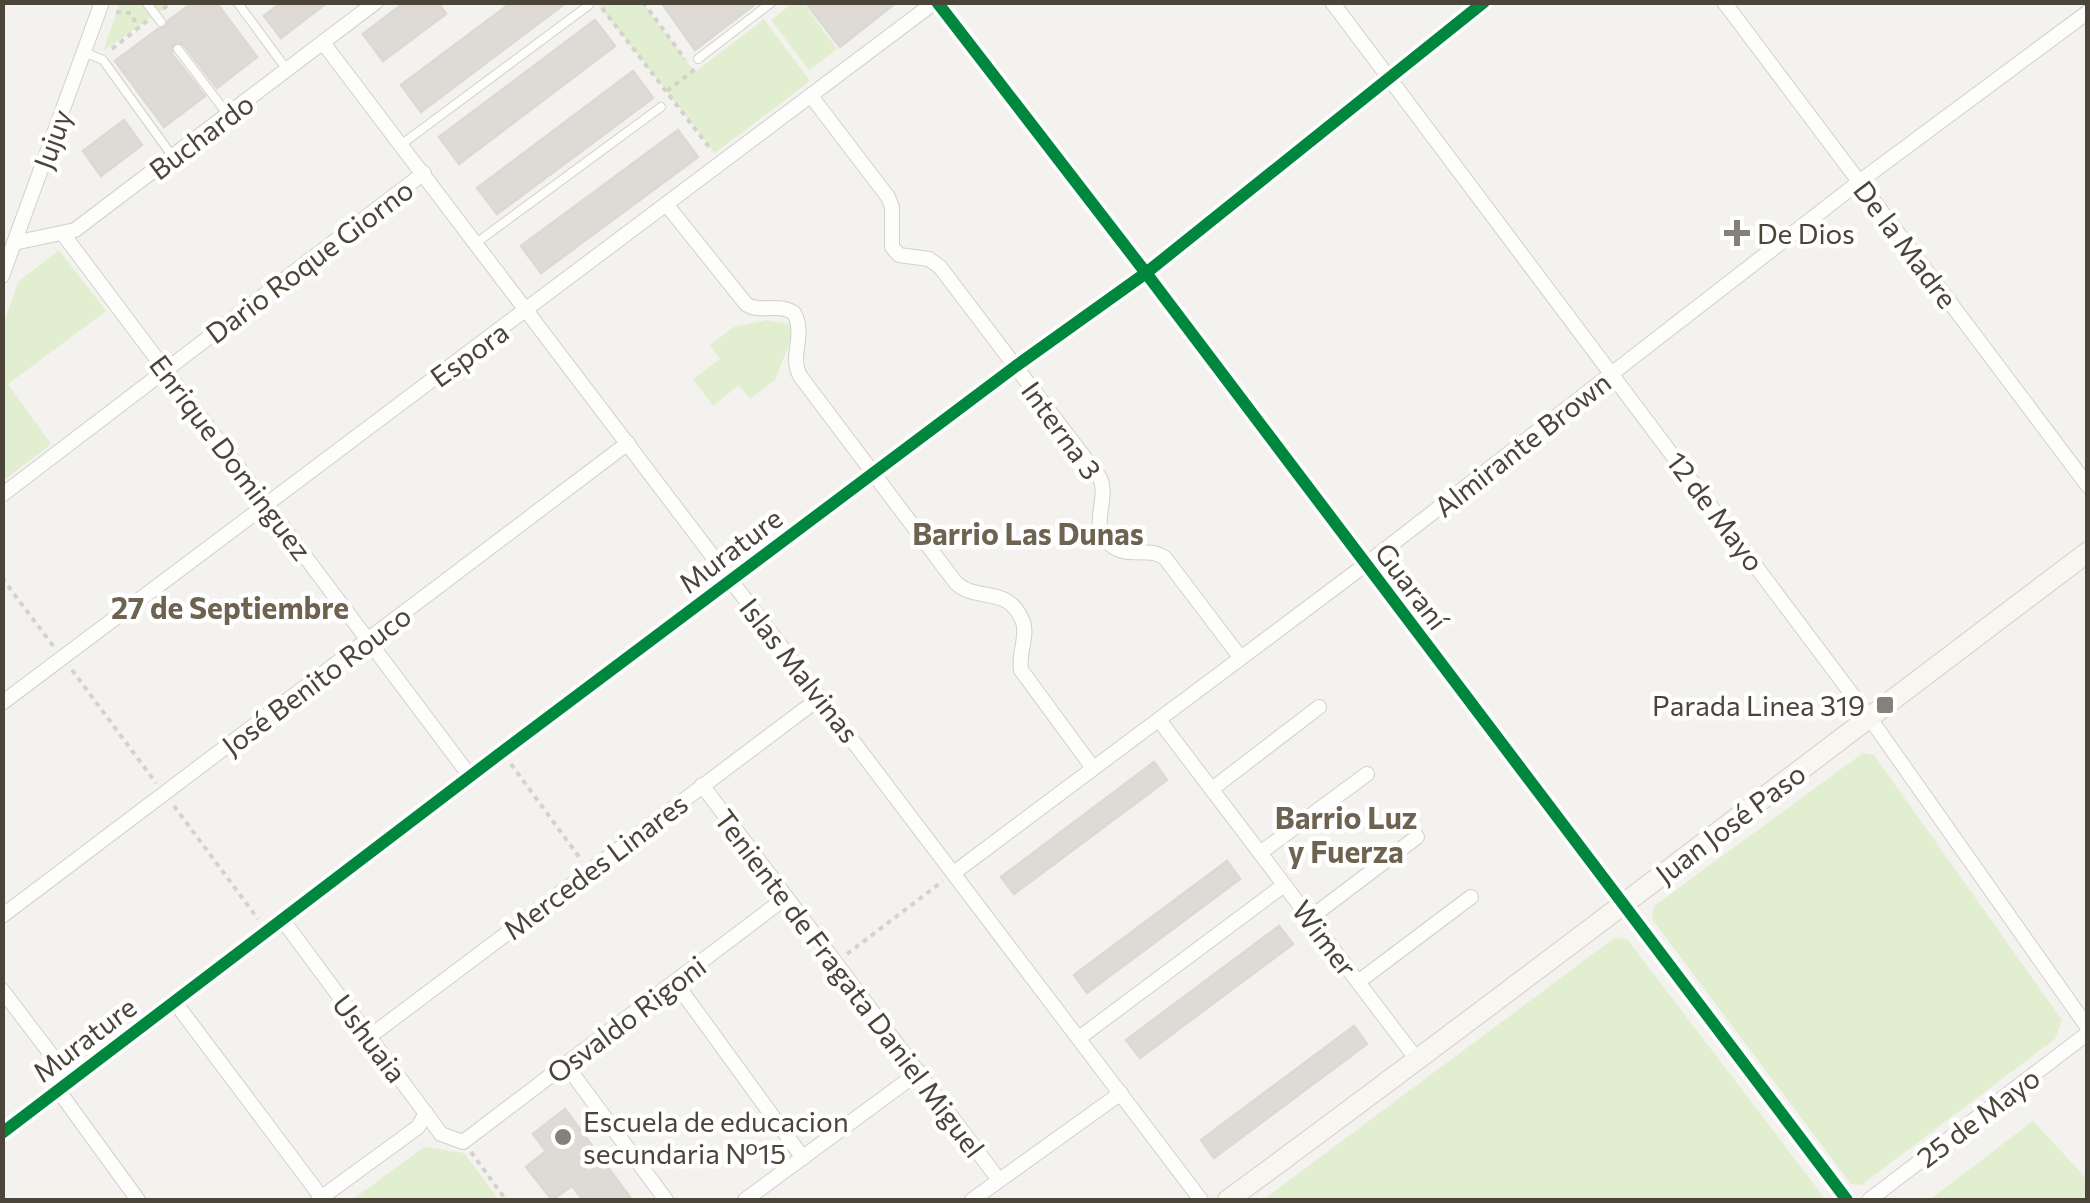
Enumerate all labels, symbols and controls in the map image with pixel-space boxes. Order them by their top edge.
street label: Buchardo [142,86,260,186]
street label: Jujuy [26,104,78,174]
street label: Dario Roque Giorno [199,172,419,350]
street label: De la Madre [1847,174,1965,314]
place label: De Dios [1757,216,1855,250]
marker: De Dios [1726,222,1748,244]
street label: Espora [423,314,515,394]
street label: Enrique Dominguez [143,348,319,566]
street label: Almirante Brown [1427,365,1617,523]
street label: Interna 3 [1015,374,1109,486]
street label: 12 de Mayo [1660,445,1772,577]
street label: Murature [672,500,788,600]
district label: Barrio Las Dunas [912,514,1144,551]
street label: Guaraní [1368,536,1456,637]
district label: 27 de Septiembre [111,588,349,625]
street label: Islas Malvinas [733,591,867,749]
street label: José Benito Rouco [215,598,417,762]
place label: Parada Linea 319 [1652,688,1865,722]
marker: Parada Linea 319 [1874,694,1896,716]
street label: Juan José Paso [1648,756,1812,890]
street label: Mercedes Linares [496,786,694,946]
district label: Barrio Luz y Fuerza [1275,798,1417,869]
street label: Teniente de Fragata Daniel Miguel [708,802,992,1164]
street label: Wimer [1285,893,1365,983]
street label: Osvaldo Rigoni [540,948,712,1090]
street label: Ushuaia [326,987,414,1089]
street label: Murature [26,989,142,1089]
street label: 25 de Mayo [1910,1060,2046,1174]
place label: Escuela de educacion secundaria Nº15 [583,1104,849,1170]
marker: Escuela de educacion secundaria Nº15 [552,1126,574,1148]

